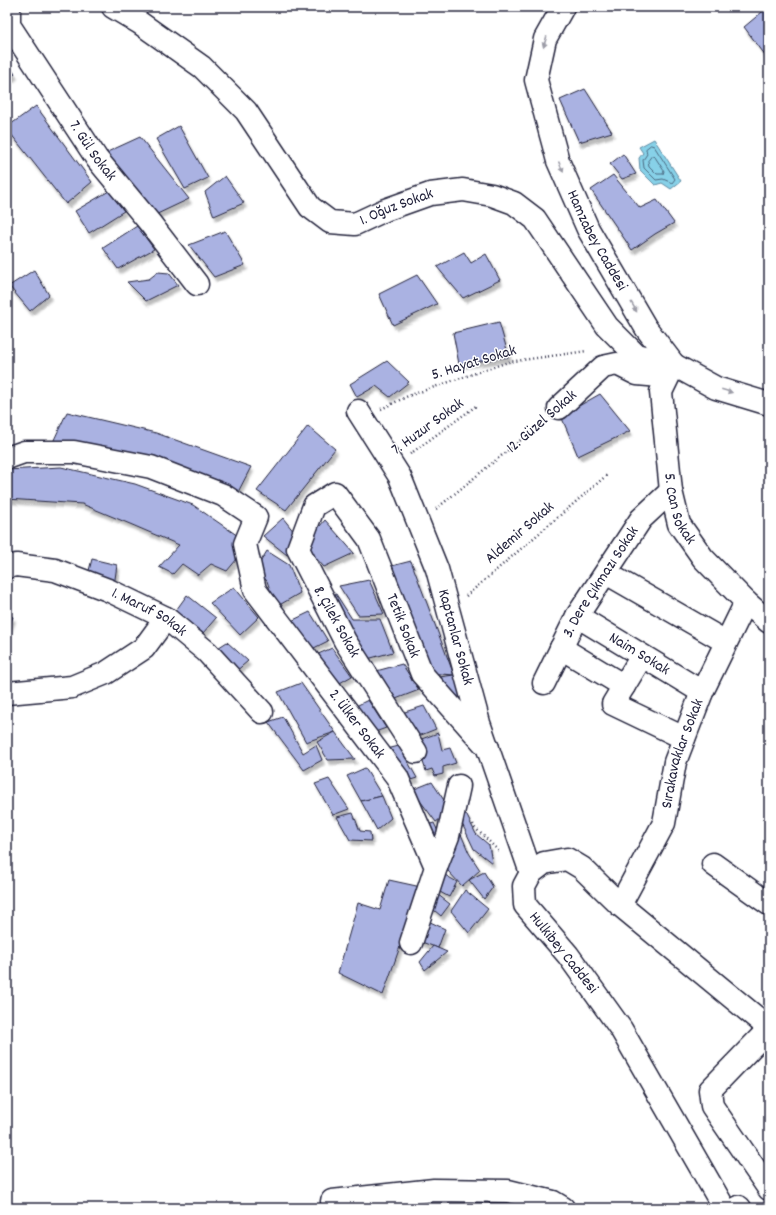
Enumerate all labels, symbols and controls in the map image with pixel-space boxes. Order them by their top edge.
one-way arrow [542,36,548,48]
street label: 7. Gül Sokak [63,116,122,186]
one-way arrow [557,161,564,173]
street label: 1. Oğuz Sokak [356,182,437,232]
street label: Hamzabey Caddesi [561,186,633,295]
one-way arrow [630,301,637,313]
street label: 5. Hayat Sokak [429,339,519,387]
street label: 12. Güzel Sokak [502,385,582,459]
one-way arrow [721,388,733,394]
street label: 7. Huzur Sokak [387,393,469,461]
street label: 5. Can Sokak [658,472,702,550]
street label: Aldemir Sokak [480,496,560,570]
street label: 3. Dere Çıkmazı Sokak [557,522,645,642]
street label: 1. Maruf Sokak [107,582,192,642]
street label: 8. Çilek Sokak [307,582,365,662]
street label: Kaptanlar Sokak [431,586,480,688]
street label: Tetik Sokak [380,590,426,661]
street label: Naim Sokak [604,626,674,681]
street label: 2. Ülker Sokak [323,684,391,764]
street label: Sırakavaklar Sokak [655,695,710,810]
street label: Hulkibey Caddesi [523,907,603,999]

